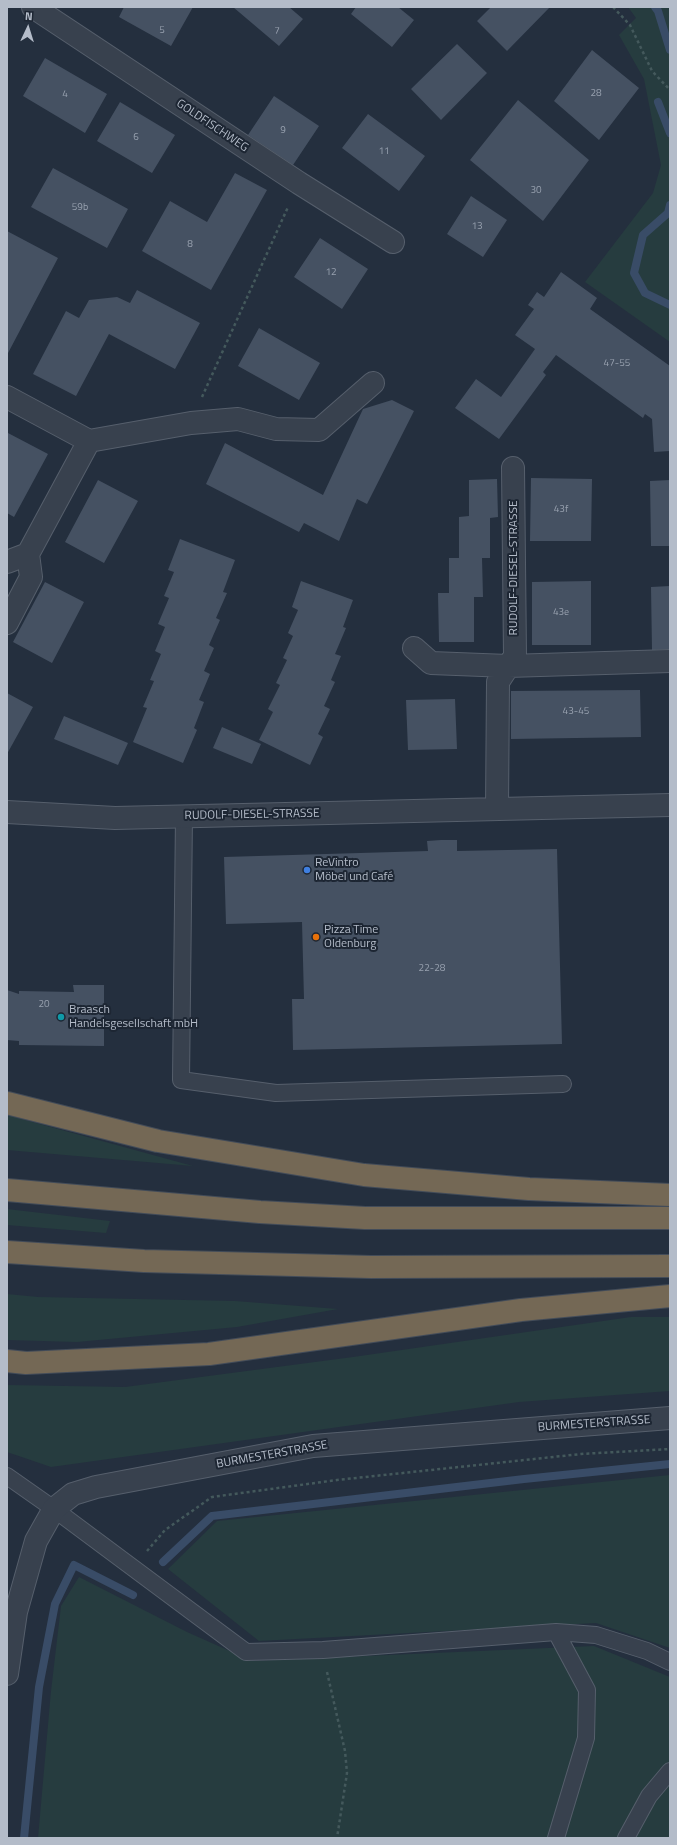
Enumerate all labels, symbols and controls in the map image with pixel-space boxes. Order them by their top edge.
north arrow [8,8,48,48]
text: N [24,8,33,24]
house number: 5 [159,25,165,37]
house number: 7 [274,26,280,38]
house number: 28 [590,88,602,100]
house number: 4 [62,89,68,101]
street label: GOLDFISCHWEG [173,97,251,155]
house number: 9 [280,125,286,137]
house number: 6 [133,132,139,144]
house number: 11 [378,146,390,158]
house number: 30 [530,185,542,197]
house number: 59b [72,202,88,214]
house number: 13 [471,221,483,233]
house number: 8 [187,239,193,251]
house number: 12 [325,267,337,279]
house number: 47-55 [604,358,630,370]
street label: RUDOLF-DIESEL-STRASSE [507,500,521,636]
house number: 43f [554,504,568,516]
house number: 43e [553,607,569,619]
house number: 43-45 [563,706,589,718]
street label: RUDOLF-DIESEL-STRASSE [184,807,320,823]
place label: ReVintro Möbel und Café [315,856,393,884]
marker: ReVintro Möbel und Café [302,865,312,875]
place label: Pizza Time Oldenburg [324,923,378,951]
marker: Pizza Time Oldenburg [311,932,321,942]
house number: 22-28 [419,963,445,975]
house number: 20 [38,999,50,1011]
place label: Braasch Handelsgesellschaft mbH [69,1003,198,1031]
marker: Braasch Handelsgesellschaft mbH [56,1012,66,1022]
street label: BURMESTERSTRASSE [537,1413,651,1435]
street label: BURMESTERSTRASSE [215,1438,329,1472]

